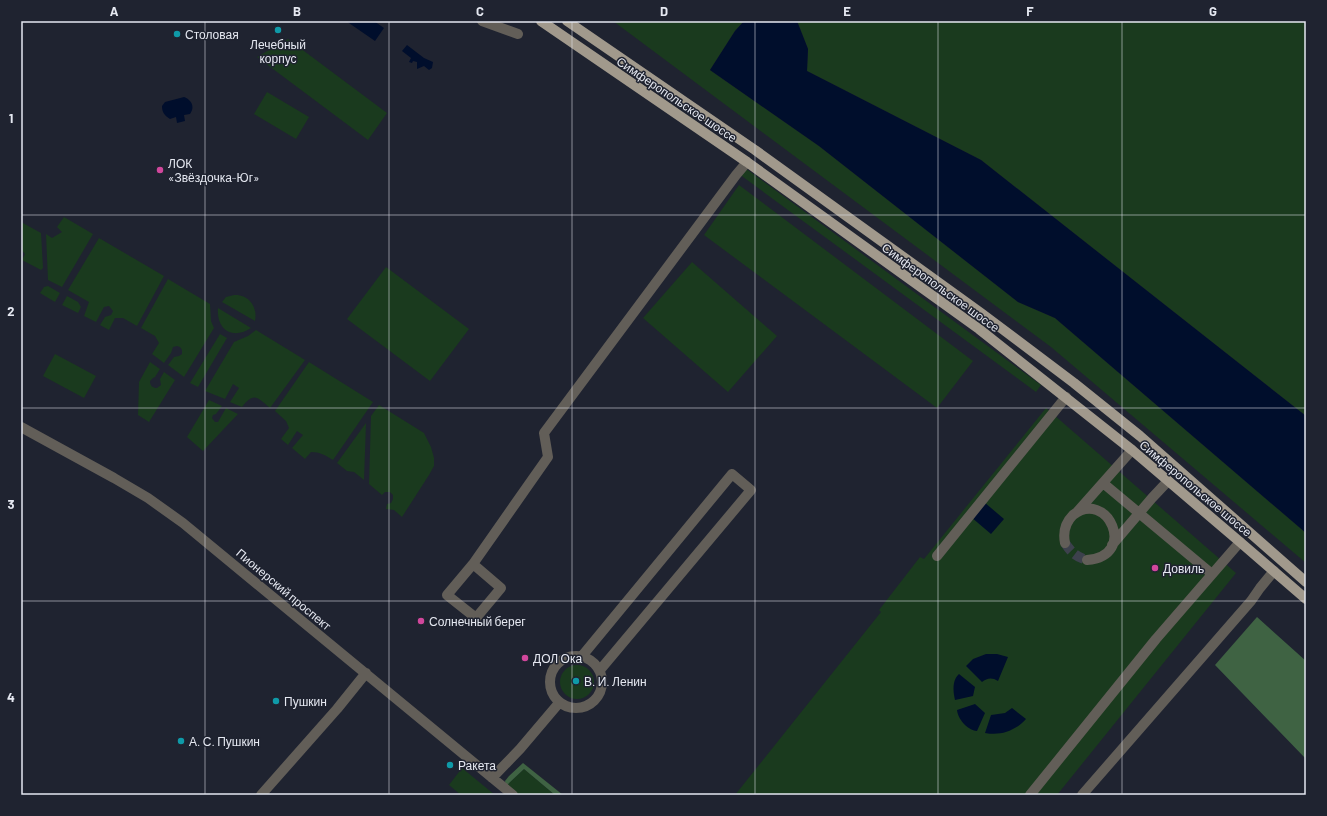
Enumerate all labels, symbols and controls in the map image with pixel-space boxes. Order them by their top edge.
text: A [110,3,119,19]
text: B [293,3,301,19]
text: C [476,3,484,19]
text: D [660,3,668,19]
text: E [843,3,851,19]
text: F [1026,3,1034,19]
text: G [1209,3,1217,19]
marker: Лечебный корпус [273,25,283,35]
place label: Столовая [185,27,239,41]
marker: Столовая [172,29,182,39]
place label: Лечебный корпус [250,37,306,66]
street label: Симферопольское шоссе [614,54,740,145]
text: 1 [9,110,13,126]
place label: ЛОК «Звёздочка-Юг» [168,156,260,185]
marker: ЛОК «Звёздочка-Юг» [155,165,165,175]
street label: Симферопольское шоссе [879,240,1003,335]
text: 2 [7,303,15,319]
street label: Симферопольское шоссе [1137,437,1255,540]
text: 3 [7,496,15,512]
street label: Пионерский проспект [233,545,334,634]
place label: Довиль [1163,561,1204,576]
marker: Довиль [1150,563,1160,573]
place label: Солнечный берег [429,614,526,629]
marker: Солнечный берег [416,616,426,626]
place label: ДОЛ Ока [533,651,582,666]
marker: ДОЛ Ока [520,653,530,663]
place label: В. И. Ленин [584,674,647,688]
marker: В. И. Ленин [571,676,581,686]
text: 4 [7,689,15,705]
place label: Пушкин [284,694,327,709]
marker: Пушкин [271,696,281,706]
place label: А. С. Пушкин [189,734,260,749]
marker: А. С. Пушкин [176,736,186,746]
place label: Ракета [458,758,496,772]
marker: Ракета [445,760,455,770]

